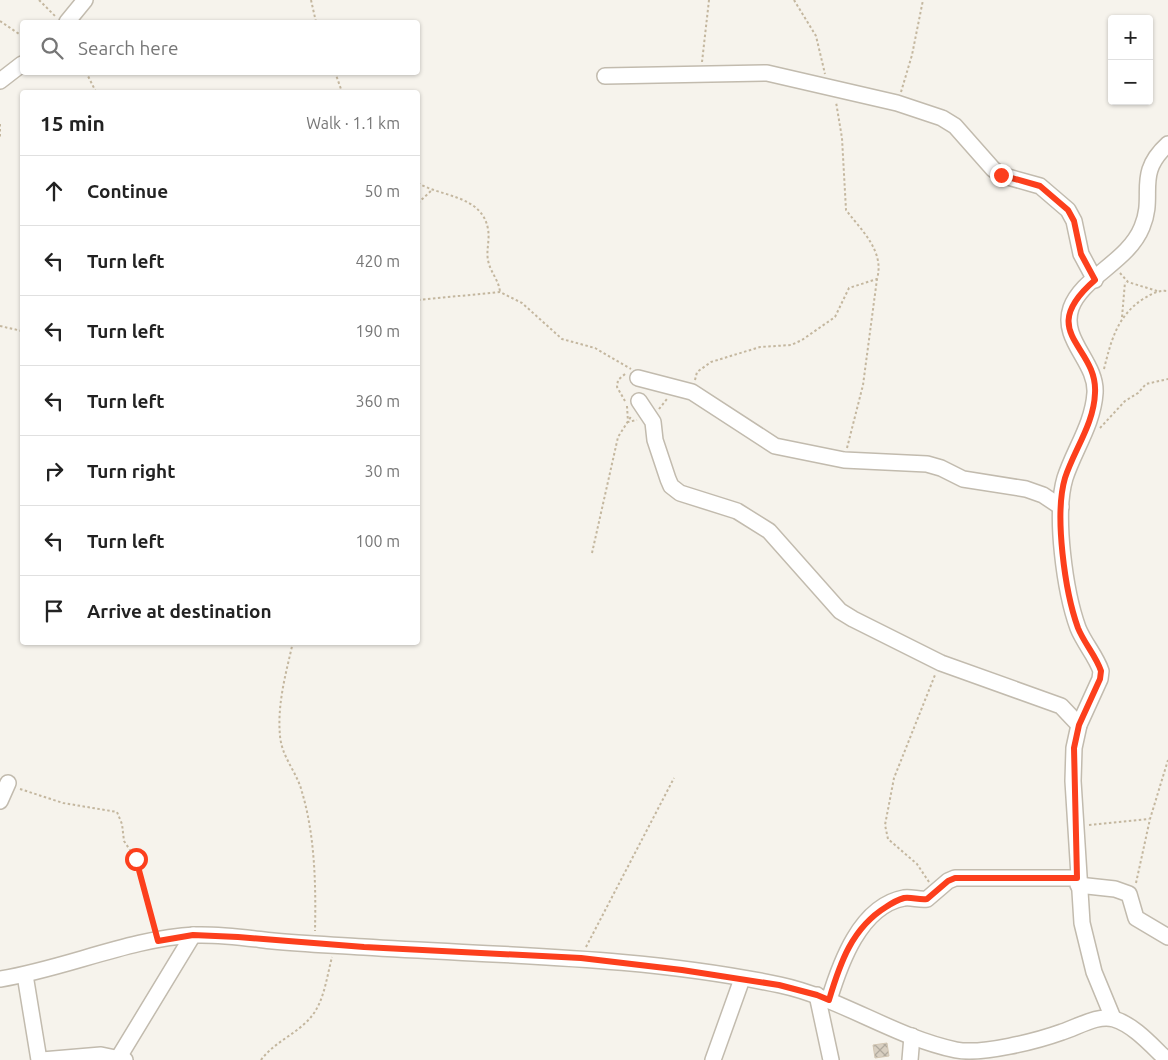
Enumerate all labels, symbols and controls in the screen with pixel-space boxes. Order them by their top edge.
map controls [1108,15,1153,105]
button: + [1108,15,1153,60]
search box [20,20,420,75]
icon: search [38,34,66,62]
text: Search here [78,37,178,59]
button: − [1108,60,1153,105]
text: 15 min [40,111,105,135]
text: Walk · 1.1 km [306,114,400,132]
route end [990,164,1013,187]
icon: ahead [40,177,68,205]
text: Continue [87,180,168,202]
text: 50 m [364,182,400,200]
icon: left [40,247,68,275]
text: Turn left [87,250,165,272]
text: 420 m [355,252,400,270]
icon: left [40,317,68,345]
text: Turn left [87,320,165,342]
text: 190 m [355,322,400,340]
icon: left [40,387,68,415]
text: Turn left [87,390,165,412]
text: 360 m [355,392,400,410]
icon: right [40,457,68,485]
text: Turn right [87,460,175,482]
text: 30 m [364,462,400,480]
icon: left [40,527,68,555]
text: Turn left [87,530,165,552]
text: 100 m [355,532,400,550]
icon: arrive [40,597,68,625]
text: Arrive at destination [87,600,272,622]
route start [125,848,148,871]

